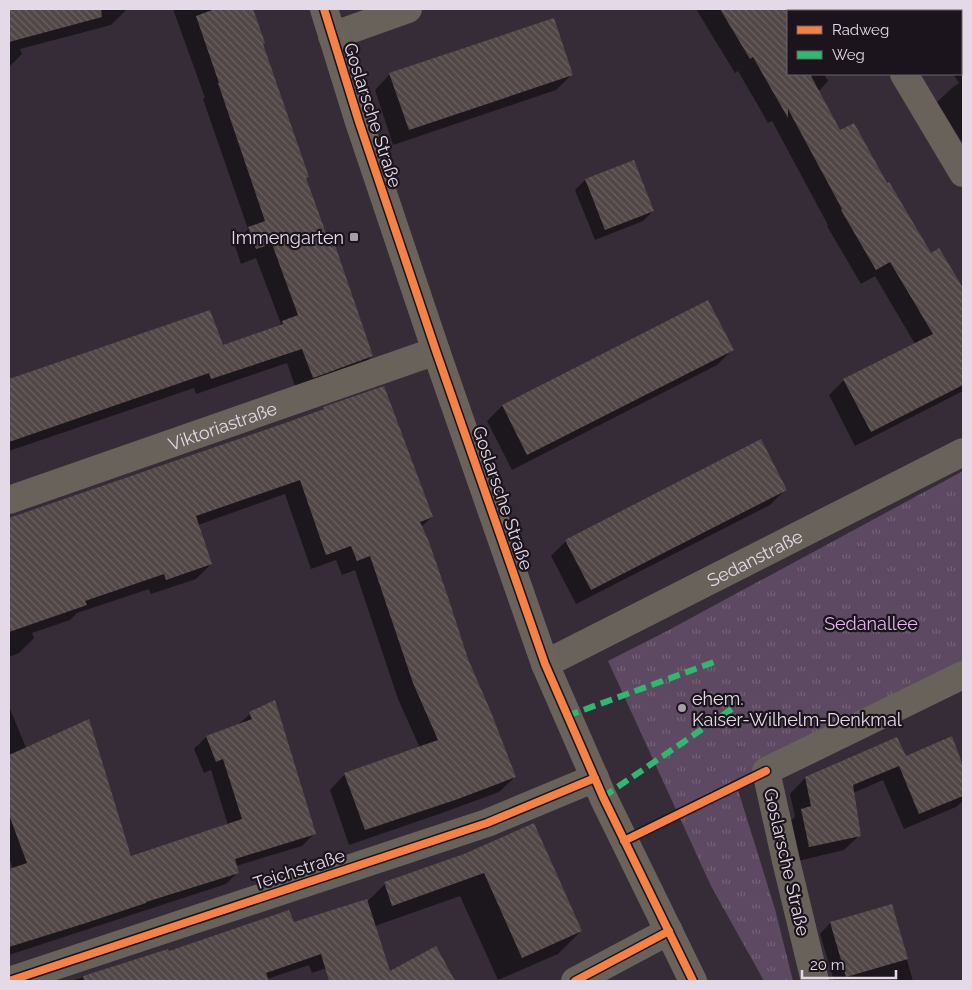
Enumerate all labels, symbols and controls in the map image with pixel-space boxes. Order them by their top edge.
legend [787,10,962,75]
text: Radweg [832,21,889,39]
street label: Goslarsche Straße [340,40,406,190]
text: Weg [832,46,865,64]
place label: Immengarten [231,227,344,248]
marker: Immengarten [348,231,360,243]
street label: Viktoriastraße [165,397,280,454]
street label: Goslarsche Straße [469,423,538,573]
street label: Sedanstraße [703,525,806,591]
park label: Sedanallee [824,613,918,634]
place label: ehem. Kaiser-Wilhelm-Denkmal [692,688,902,730]
marker: ehem. Kaiser-Wilhelm-Denkmal [676,702,688,714]
street label: Goslarsche Straße [760,786,814,938]
street label: Teichstraße [251,844,348,894]
scale bar [802,948,896,980]
text: 20 m [810,956,845,974]

